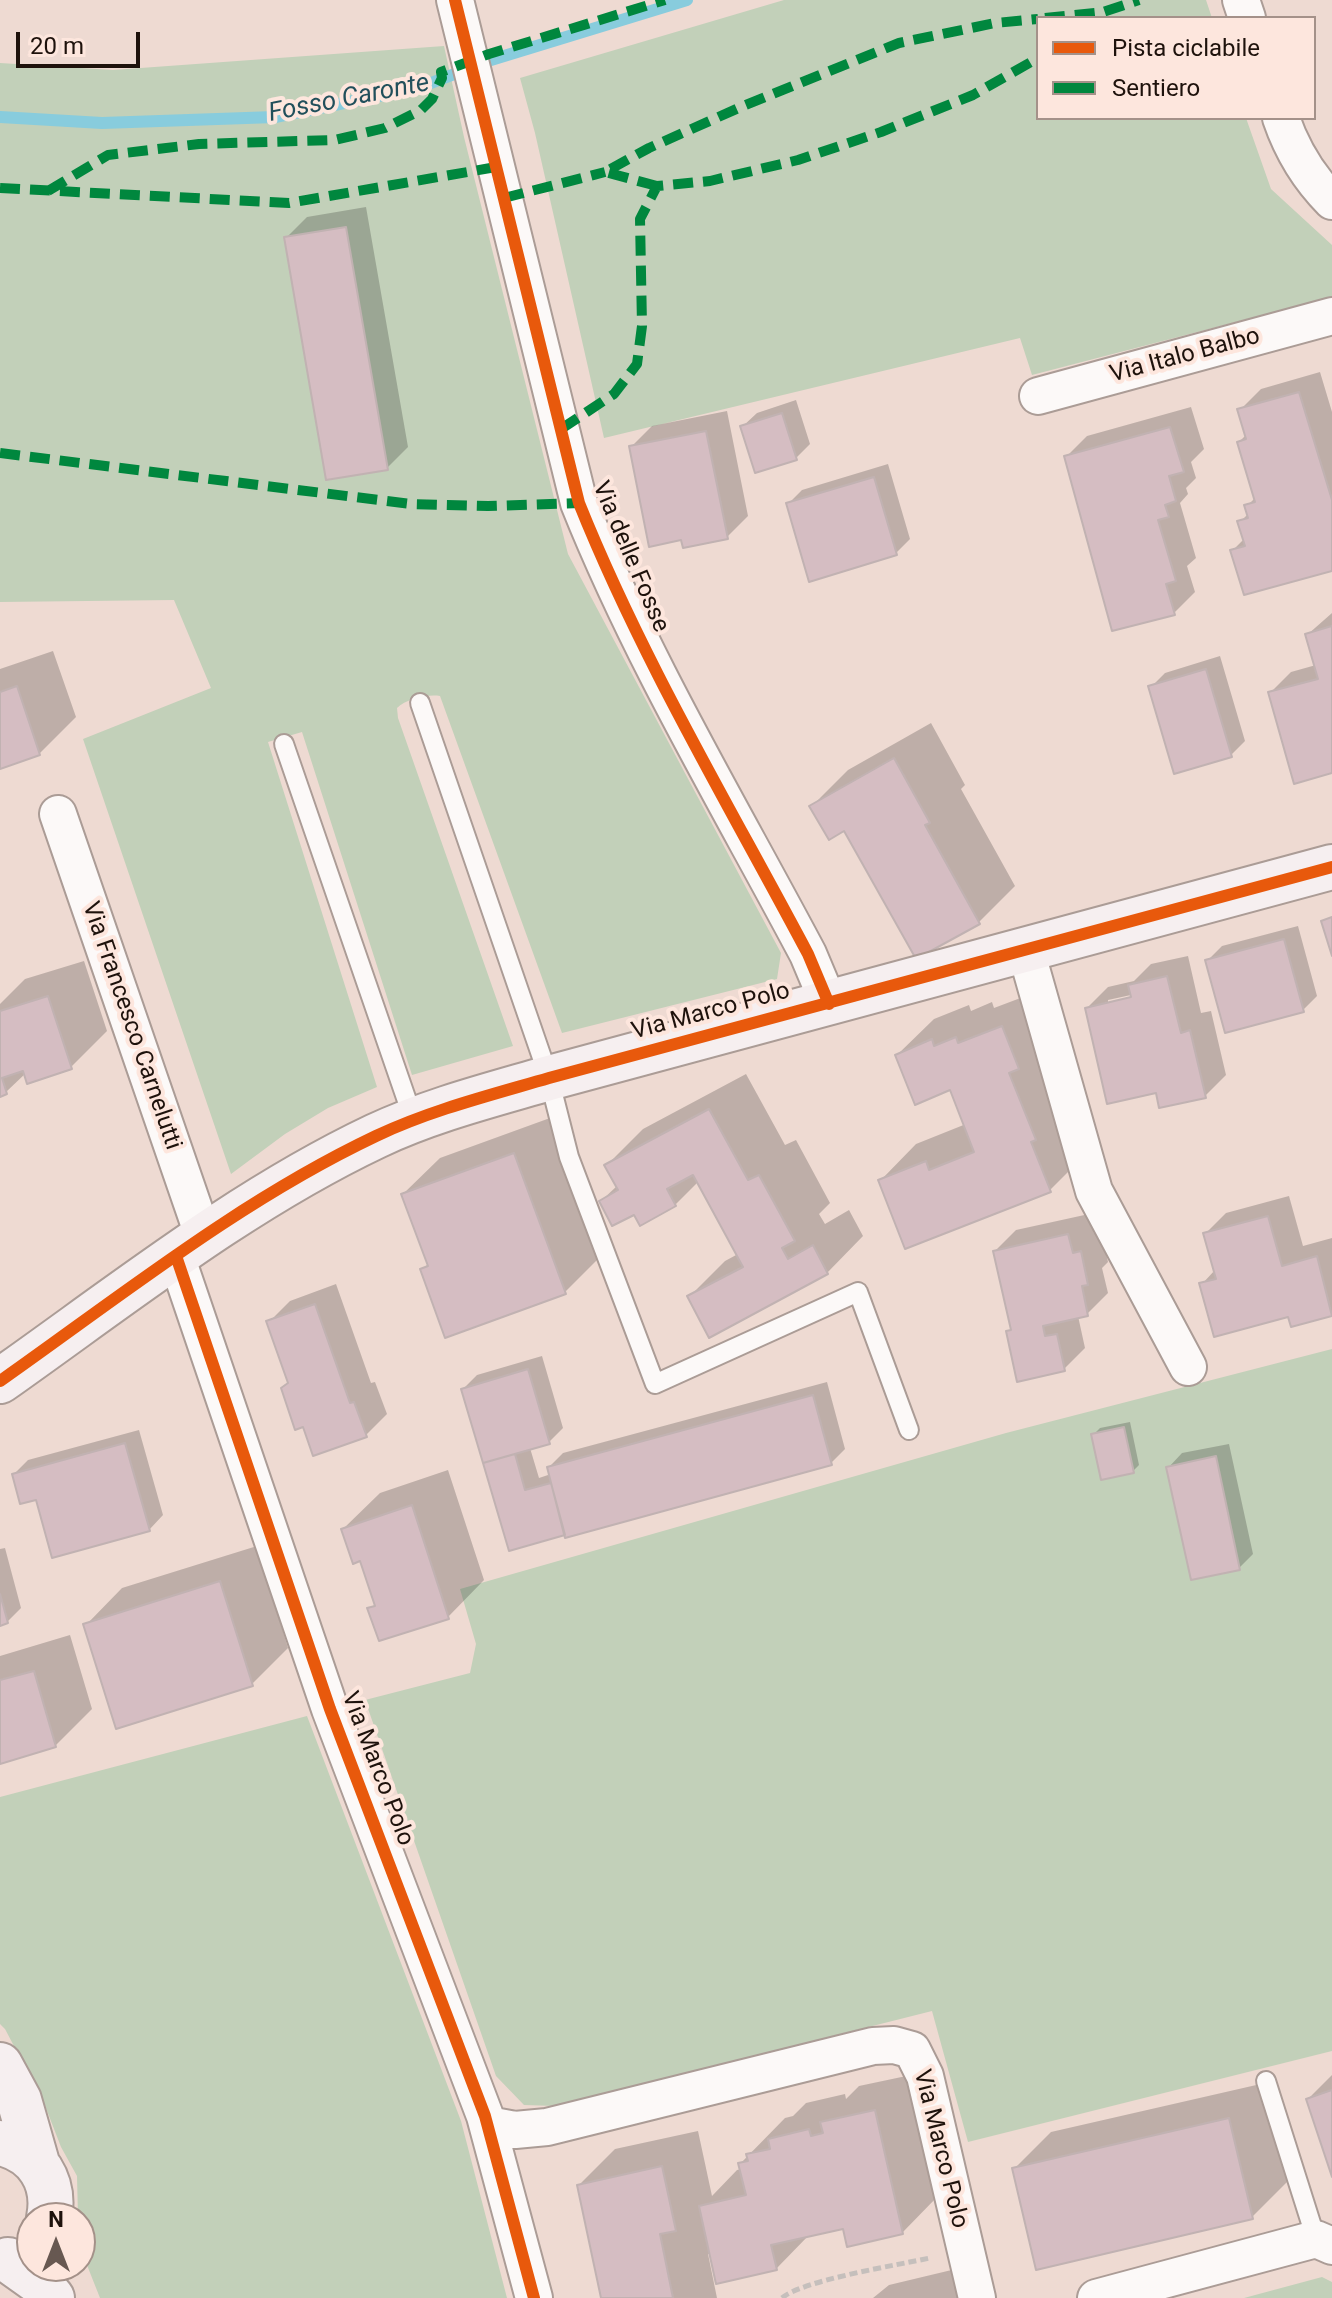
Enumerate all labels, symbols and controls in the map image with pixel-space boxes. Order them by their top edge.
scale bar [20,16,144,66]
legend [1036,16,1316,120]
text: 20 m [30,32,84,60]
text: Pista ciclabile [1112,34,1260,62]
water label: Fosso Caronte [266,68,432,130]
text: Sentiero [1112,74,1200,102]
street label: Via Italo Balbo [1107,322,1263,390]
street label: Via delle Fosse [585,477,675,637]
street label: Via Francesco Carnelutti [75,898,187,1154]
street label: Via Marco Polo [629,977,793,1047]
street label: Via Marco Polo [334,1688,420,1850]
street label: Via Marco Polo [906,2067,974,2231]
north arrow [16,2202,96,2282]
text: N [48,2207,64,2232]

